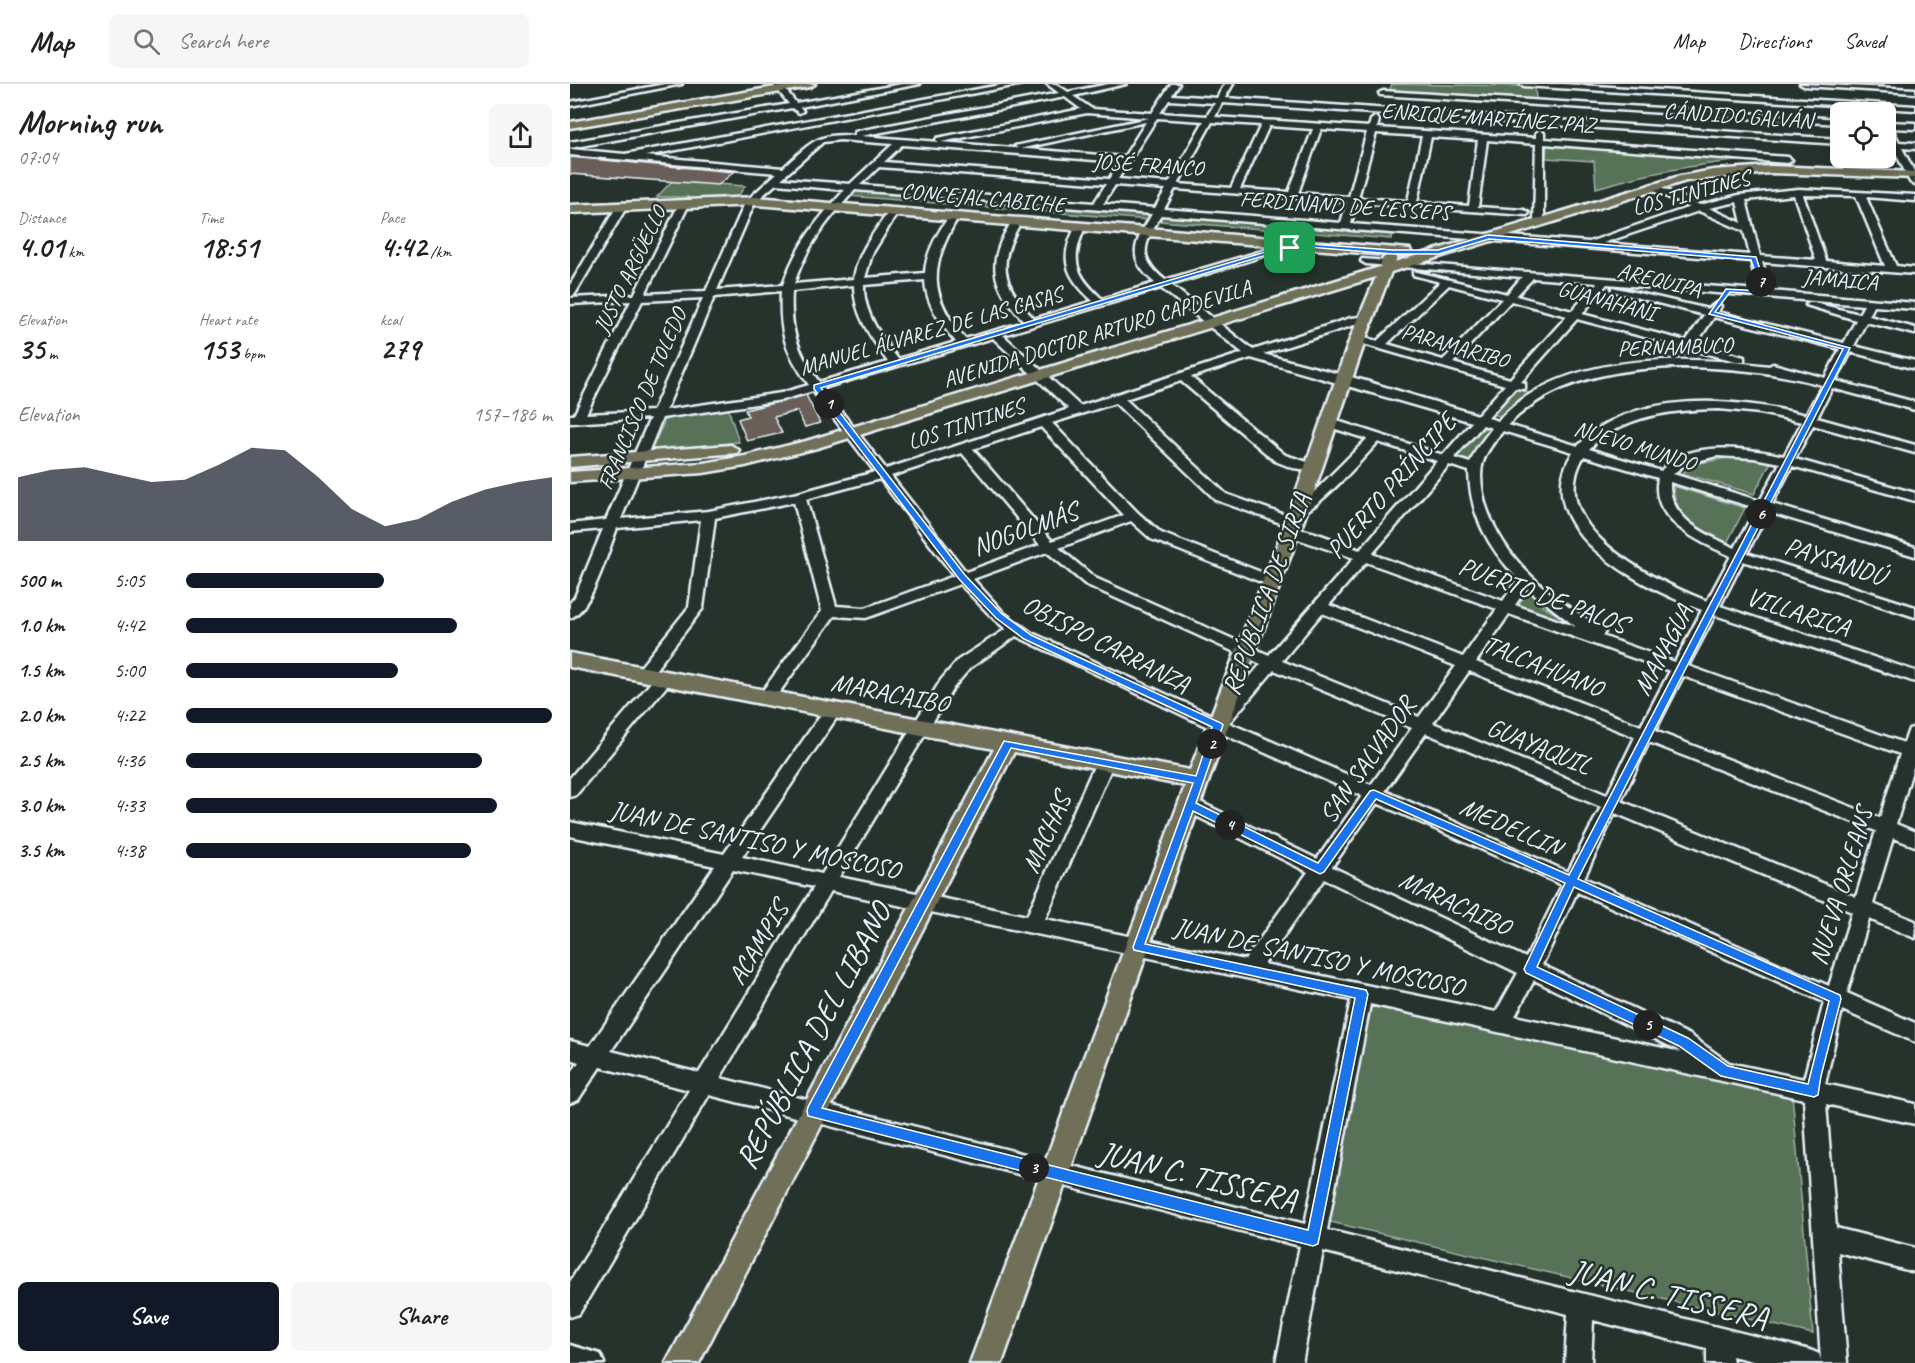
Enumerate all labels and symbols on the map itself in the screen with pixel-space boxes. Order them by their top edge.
street label: ENRIQUE MARTÍNEZ PAZ [1380,97,1599,140]
street label: CÁNDIDO GALVÁN [1663,97,1817,135]
street label: JOSÉ FRANCO [1091,147,1206,183]
street label: LOS TINTINES [1629,163,1757,222]
street label: CONCEJAL CABICHE [900,177,1069,219]
street label: FERDINAND DE LESSEPS [1239,185,1454,228]
street label: JUSTO ARGÜELLO [587,200,674,339]
pin [1264,222,1315,273]
street label: AREQUIPA [1614,256,1704,304]
street label: JAMAICA [1800,263,1880,297]
pin: 7 [1746,267,1776,297]
street label: AVENIDA DOCTOR ARTURO CAPDEVILA [940,273,1255,394]
street label: GUANAHANI [1555,275,1663,329]
street label: MANUEL ÁLVAREZ DE LAS CASAS [797,279,1070,382]
street label: FRANCISCO DE TOLEDO [591,302,694,494]
street label: PARAMARIBO [1398,317,1514,375]
street label: PERNAMBUCO [1617,331,1735,363]
pin: 1 [814,389,844,419]
street label: LOS TINTINES [904,391,1032,456]
street label: PUERTO PRÍNCIPE [1319,404,1466,566]
street label: NUEVO MUNDO [1571,414,1701,478]
street label: REPÚBLICA DE SIRIA [1214,488,1318,700]
street label: NOGOLMÁS [968,493,1087,563]
pin: 6 [1746,499,1776,529]
street label: PAYSANDÚ [1781,529,1894,594]
street label: PUERTO DE PALOS [1454,549,1637,643]
street label: VILLARICA [1742,580,1856,645]
street label: OBISPO CARRANZA [1017,588,1196,701]
street label: MANAGUA [1626,597,1701,701]
street label: TALCAHUANO [1478,627,1611,706]
street label: MARACAIBO [828,665,955,721]
street label: SAN SALVADOR [1311,688,1424,830]
street label: GUAYAQUIL [1482,710,1597,782]
pin: 2 [1197,729,1227,759]
street label: MACHAS [1014,783,1080,878]
street label: MEDELLIN [1455,790,1571,866]
street label: JUAN DE SANTISO Y MOSCOSO [605,793,906,887]
street label: NUEVA ORLEANS [1801,799,1882,969]
pin: 4 [1215,810,1245,840]
street label: MARACAIBO [1394,863,1519,944]
street label: ACAMPIS [720,891,798,991]
street label: REPÚBLICA DEL LIBANO [726,893,902,1176]
street label: JUAN DE SANTISO Y MOSCOSO [1169,910,1470,1004]
pin: 5 [1633,1010,1663,1040]
street label: JUAN C. TISSERA [1093,1131,1302,1221]
pin: 3 [1019,1153,1049,1183]
street label: JUAN C. TISSERA [1564,1249,1773,1339]

